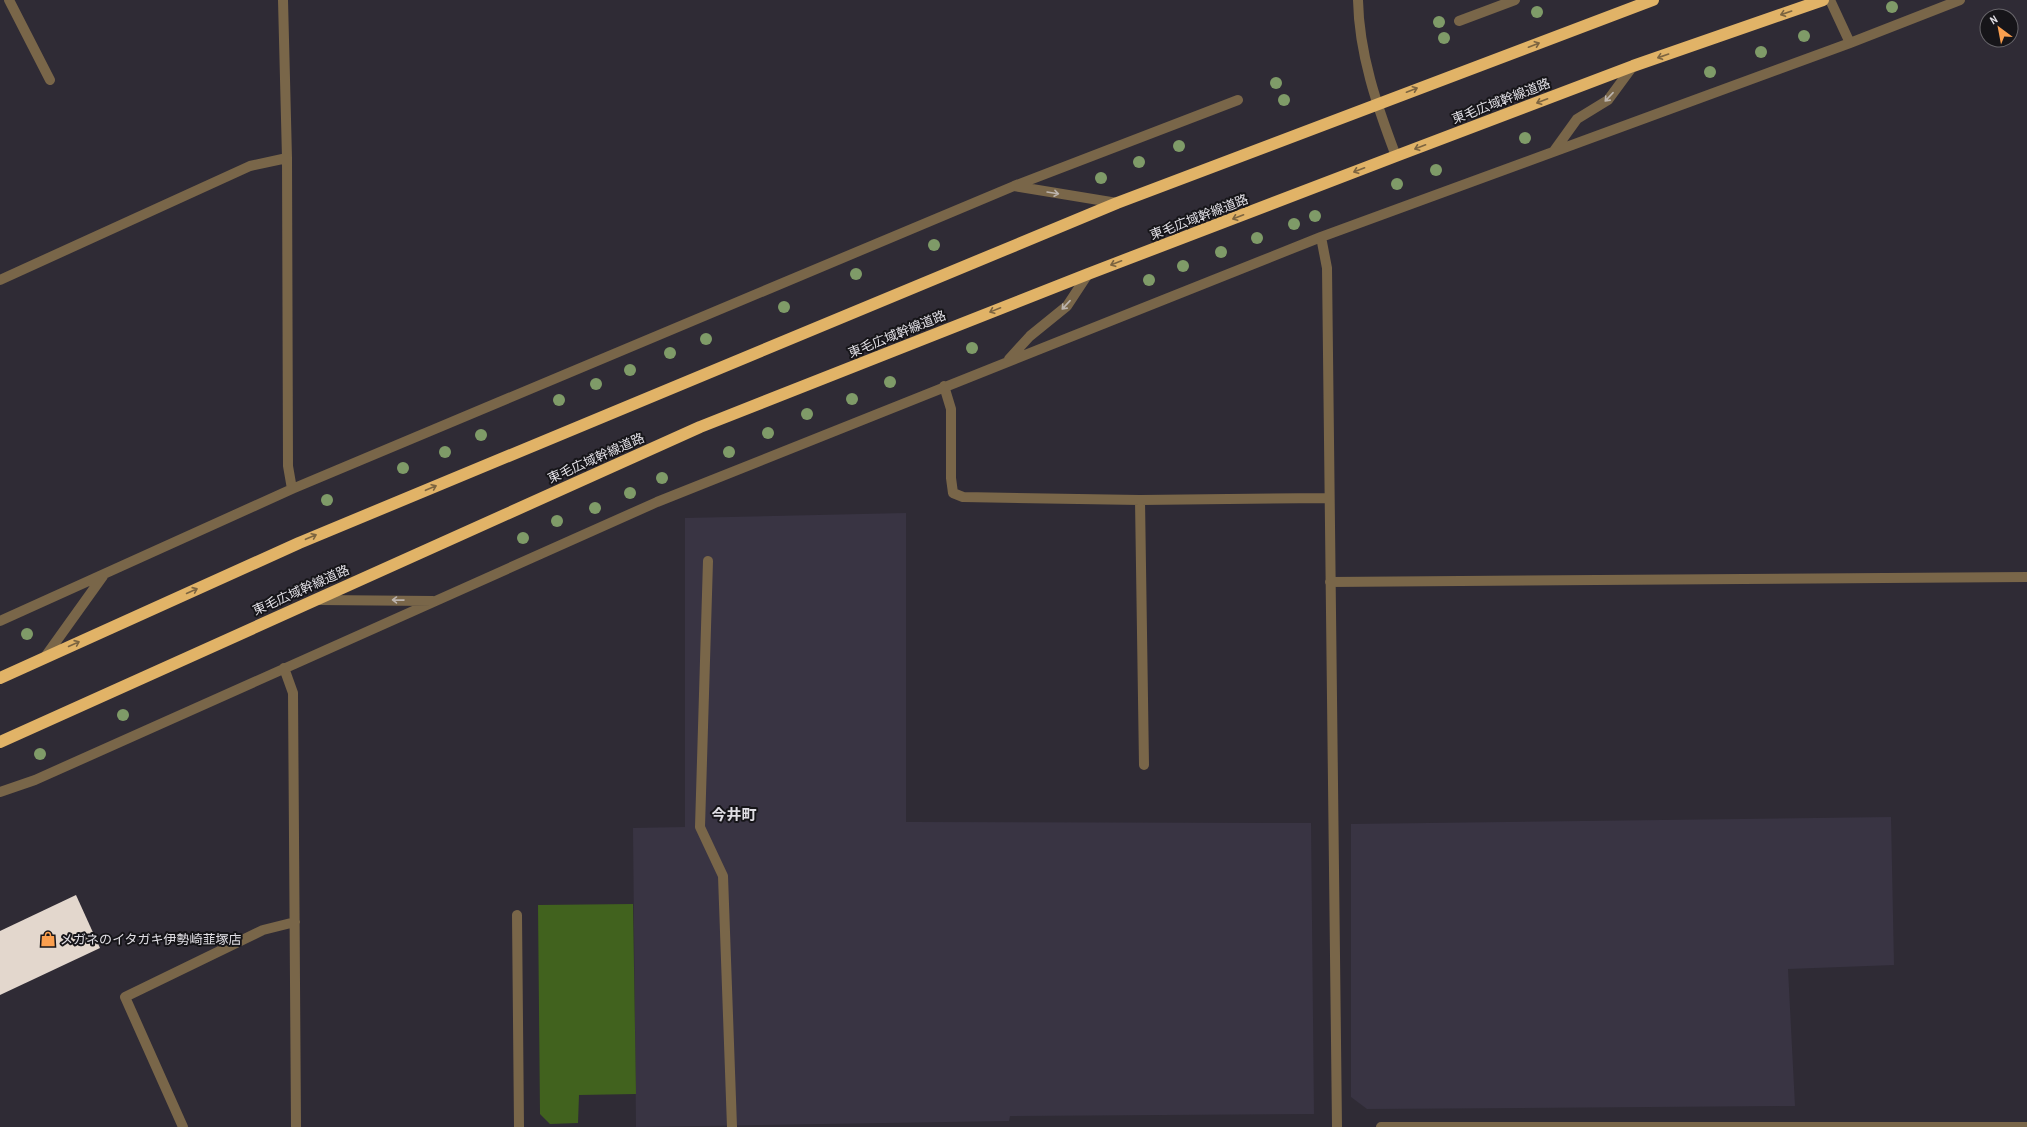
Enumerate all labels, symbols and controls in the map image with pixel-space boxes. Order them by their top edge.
north arrow [1979,8,2019,48]
one-way arrow [1780,10,1793,17]
text: N [1987,12,2000,27]
one-way arrow [1528,40,1540,48]
one-way arrow [1658,52,1670,60]
street label: 東毛広域幹線道路 [1449,74,1553,128]
one-way arrow [1406,86,1418,94]
one-way arrow [1604,92,1614,102]
one-way arrow [1536,97,1548,105]
one-way arrow [1414,143,1426,151]
one-way arrow [1354,167,1366,175]
one-way arrow [1046,189,1059,197]
street label: 東毛広域幹線道路 [1147,190,1251,244]
one-way arrow [1232,213,1244,221]
one-way arrow [1111,259,1123,267]
one-way arrow [1061,300,1071,310]
street label: 東毛広域幹線道路 [846,307,948,361]
one-way arrow [990,307,1002,315]
street label: 東毛広域幹線道路 [545,429,647,487]
one-way arrow [424,483,436,491]
one-way arrow [304,533,316,541]
street label: 東毛広域幹線道路 [250,561,352,619]
one-way arrow [186,586,198,594]
one-way arrow [392,596,405,604]
one-way arrow [67,640,79,647]
district label: 今井町 [711,804,757,825]
shop icon: メガネのイタガキ伊勢崎韮塚店 [39,930,57,948]
place label: メガネのイタガキ伊勢崎韮塚店 [60,931,241,948]

